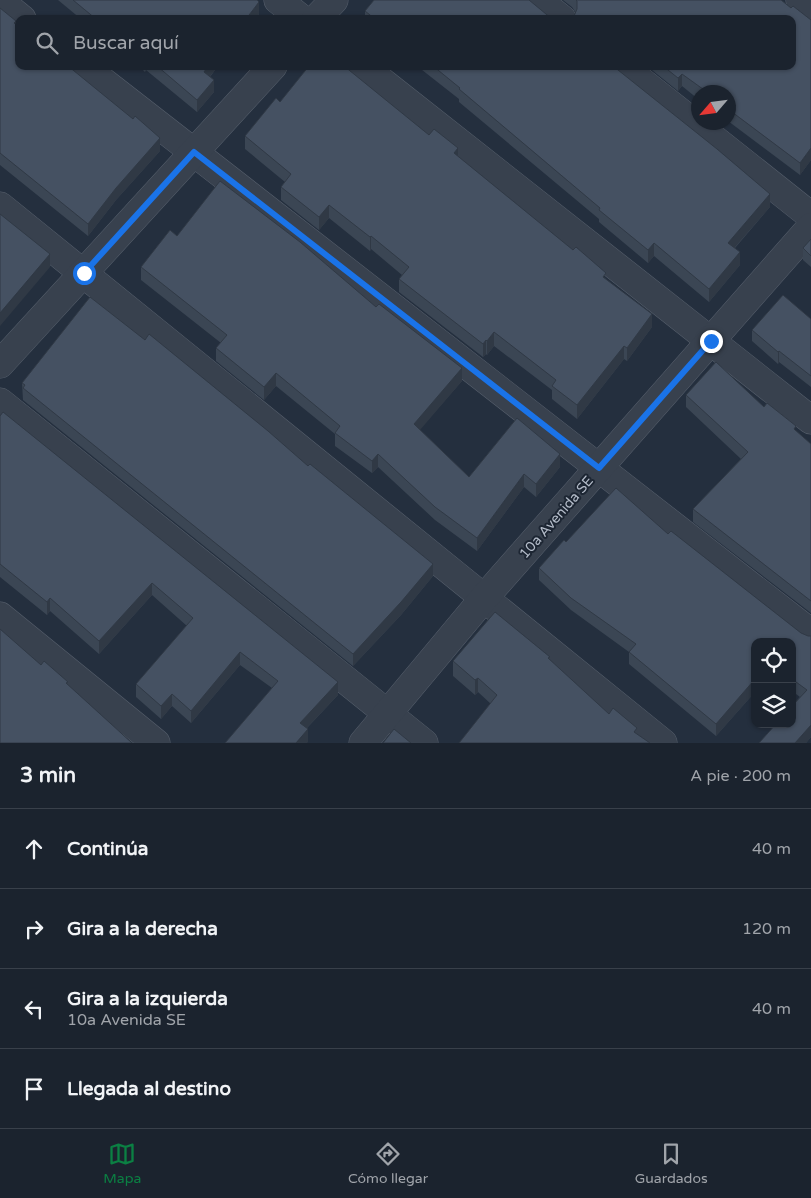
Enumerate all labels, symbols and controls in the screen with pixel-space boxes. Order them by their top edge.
search box [15,15,796,70]
icon: search [33,29,61,57]
text: Buscar aquí [73,32,179,54]
north arrow [691,85,736,130]
route start [73,262,96,285]
route end [700,330,723,353]
street label: 10a Avenida SE [516,472,597,562]
map controls [751,638,796,728]
button: locate [751,638,796,683]
button: layers [751,683,796,728]
text: 3 min [20,763,76,788]
text: A pie · 200 m [690,766,791,786]
icon: ahead [20,835,48,863]
text: Continúa [67,838,149,860]
text: 40 m [752,839,791,859]
icon: right [20,915,48,943]
text: Gira a la derecha [67,918,218,940]
text: 120 m [742,919,791,939]
text: Gira a la izquierda [67,988,228,1010]
icon: left [20,995,48,1023]
text: 40 m [752,999,791,1019]
text: 10a Avenida SE [67,1010,186,1030]
icon: arrive [20,1075,48,1103]
text: Llegada al destino [67,1078,231,1100]
tab: Mapa [103,1140,141,1187]
tab: Cómo llegar [348,1140,428,1187]
tab: Guardados [635,1140,708,1187]

